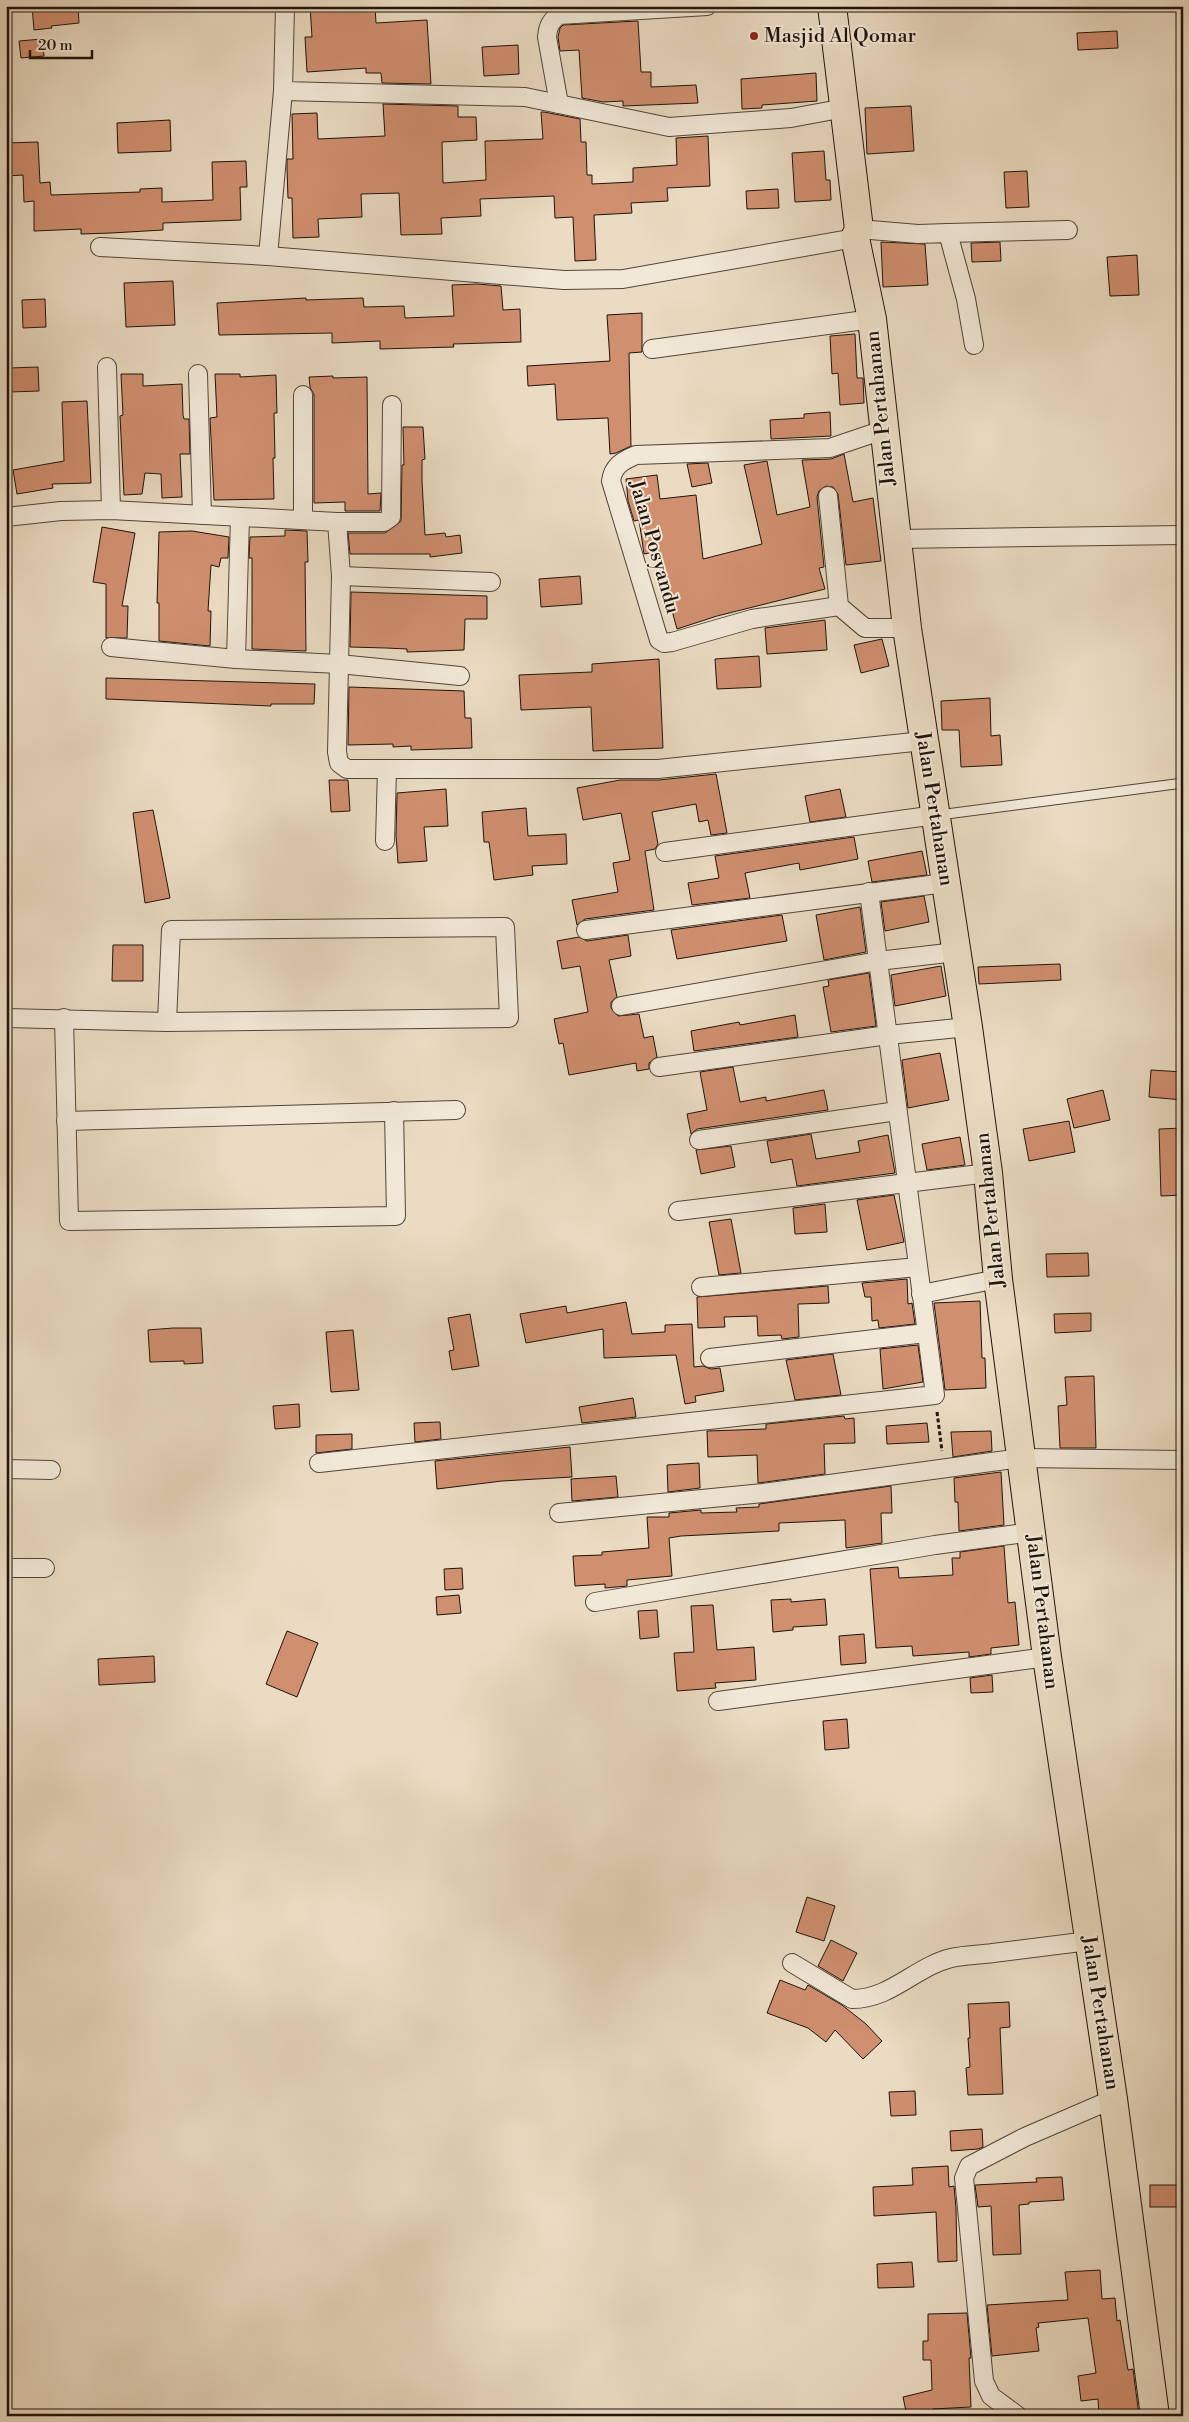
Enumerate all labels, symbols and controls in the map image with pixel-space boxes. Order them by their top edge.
place label: Masjid Al Qomar [764,24,917,49]
scale bar [30,28,92,60]
marker: Masjid Al Qomar [748,30,760,42]
text: 20 m [38,36,73,55]
street label: Jalan Pertahanan [860,329,902,488]
street label: Jalan Posyandu [623,476,685,617]
street label: Jalan Pertahanan [909,729,959,888]
street label: Jalan Pertahanan [970,1131,1012,1290]
street label: Jalan Pertahanan [1020,1532,1064,1691]
street label: Jalan Pertahanan [1075,1933,1125,2092]

